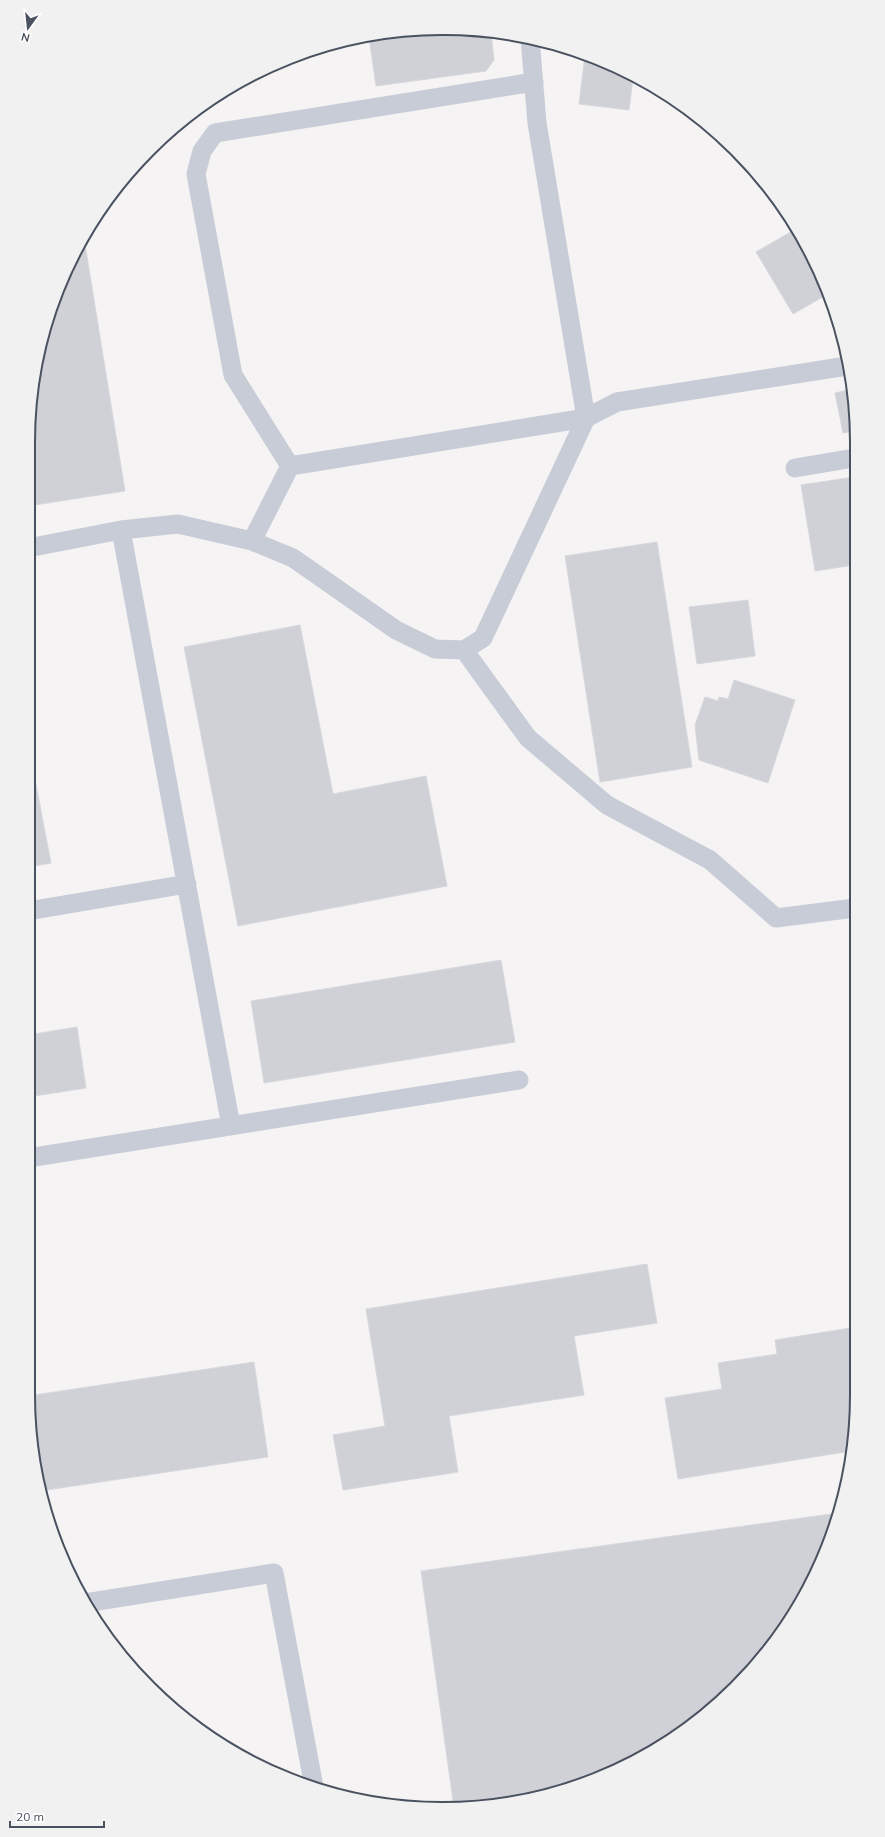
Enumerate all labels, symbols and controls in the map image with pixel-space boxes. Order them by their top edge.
north arrow [8,8,48,48]
text: N [20,30,31,45]
scale bar [10,1803,104,1829]
text: 20 m [16,1809,44,1824]

